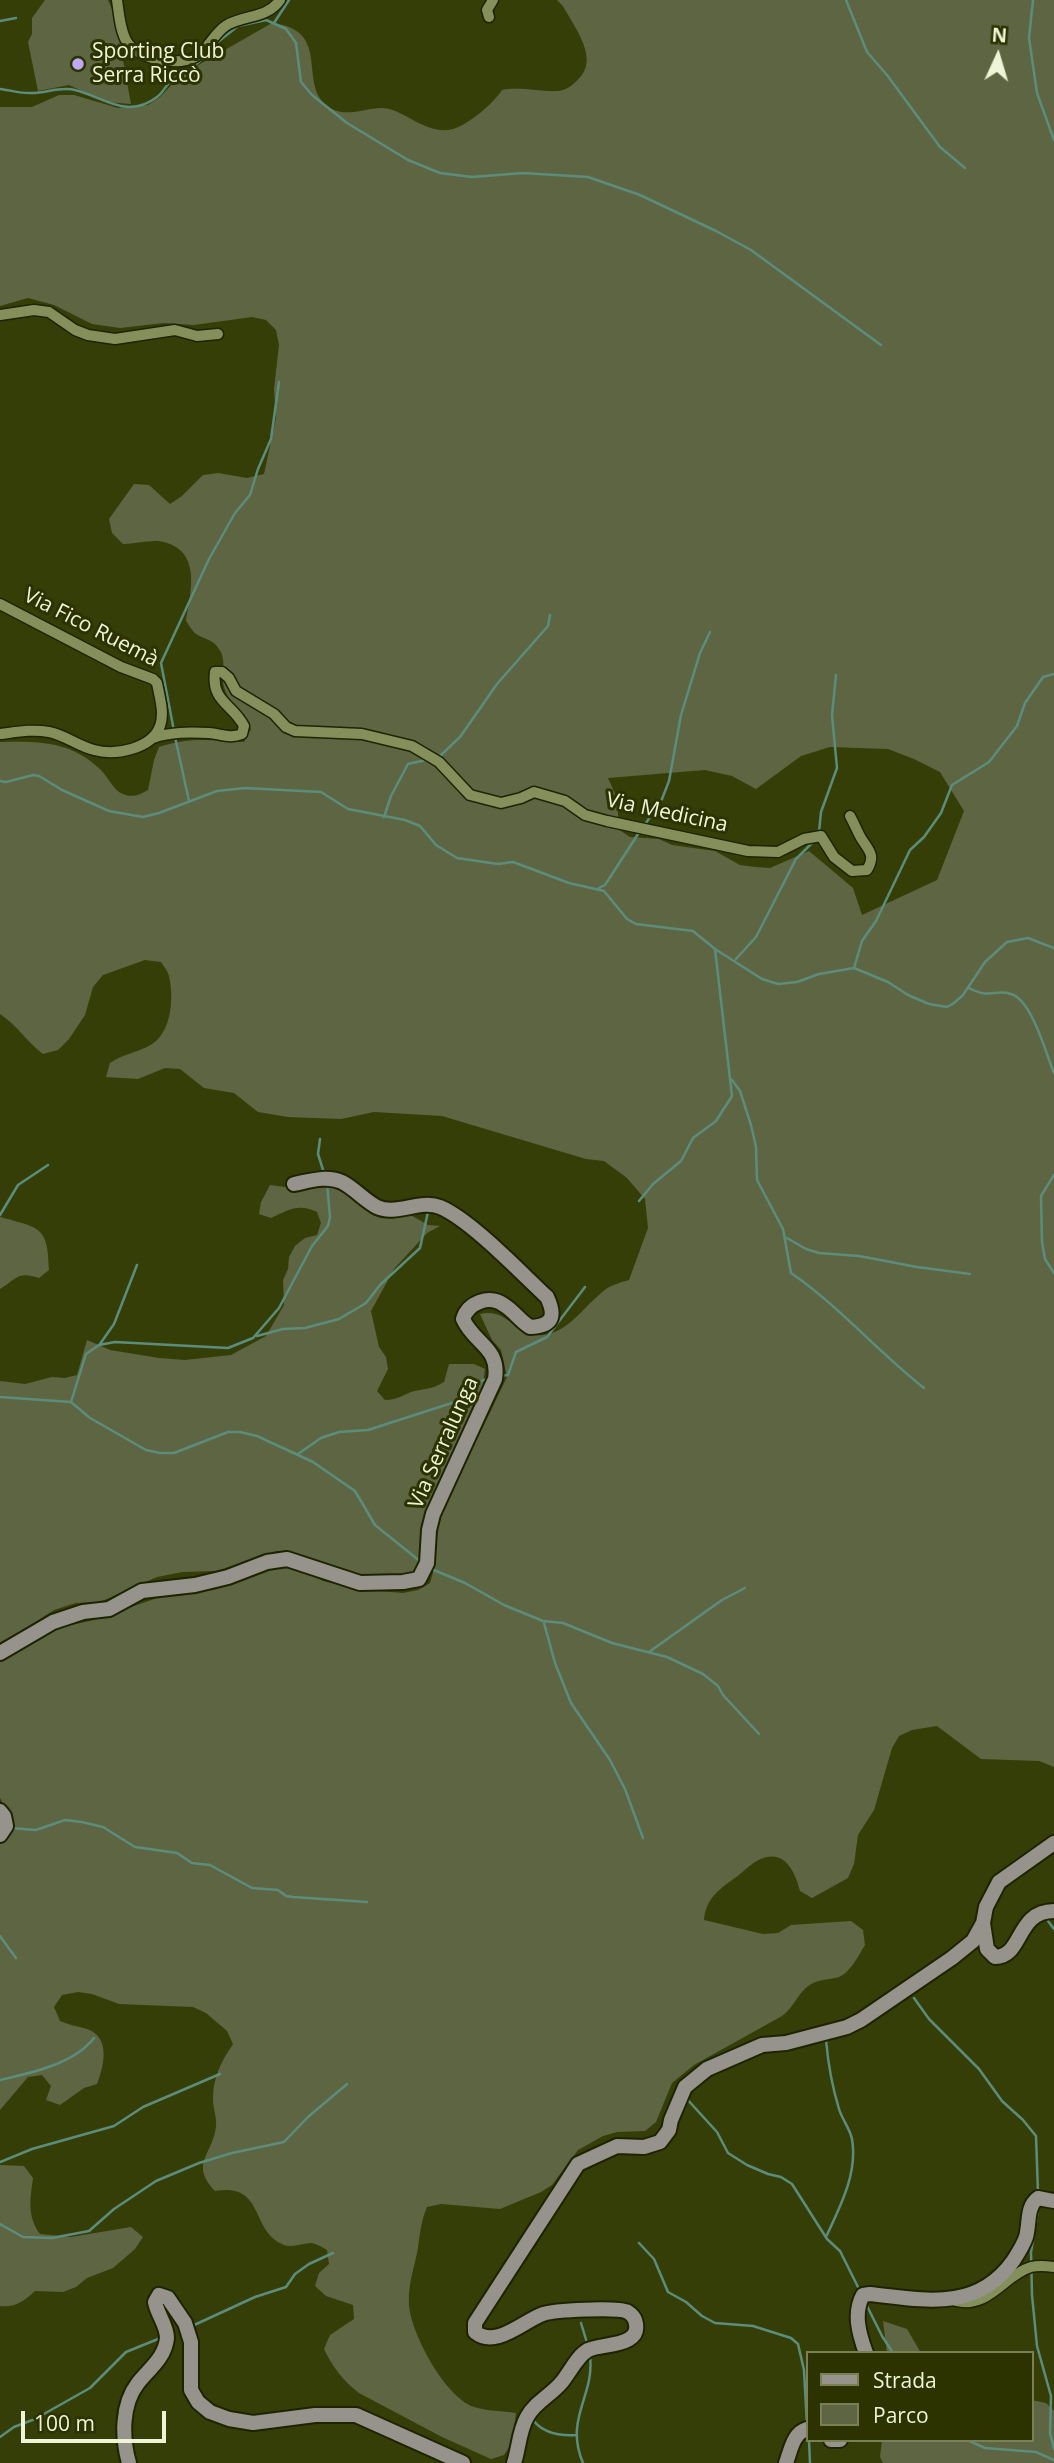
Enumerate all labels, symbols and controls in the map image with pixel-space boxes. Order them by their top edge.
north arrow [963,21,1033,91]
text: N [991,22,1008,49]
place label: Sporting Club Serra Riccò [92,39,224,89]
marker: Sporting Club Serra Riccò [70,56,86,72]
street label: Via Fico Ruemà [19,583,163,673]
street label: Via Medicina [604,788,730,838]
street label: Via Serralunga [404,1373,484,1513]
legend [806,2351,1033,2442]
text: Strada [873,2366,937,2394]
scale bar [24,2396,170,2440]
text: Parco [873,2401,929,2429]
text: 100 m [34,2409,95,2437]

